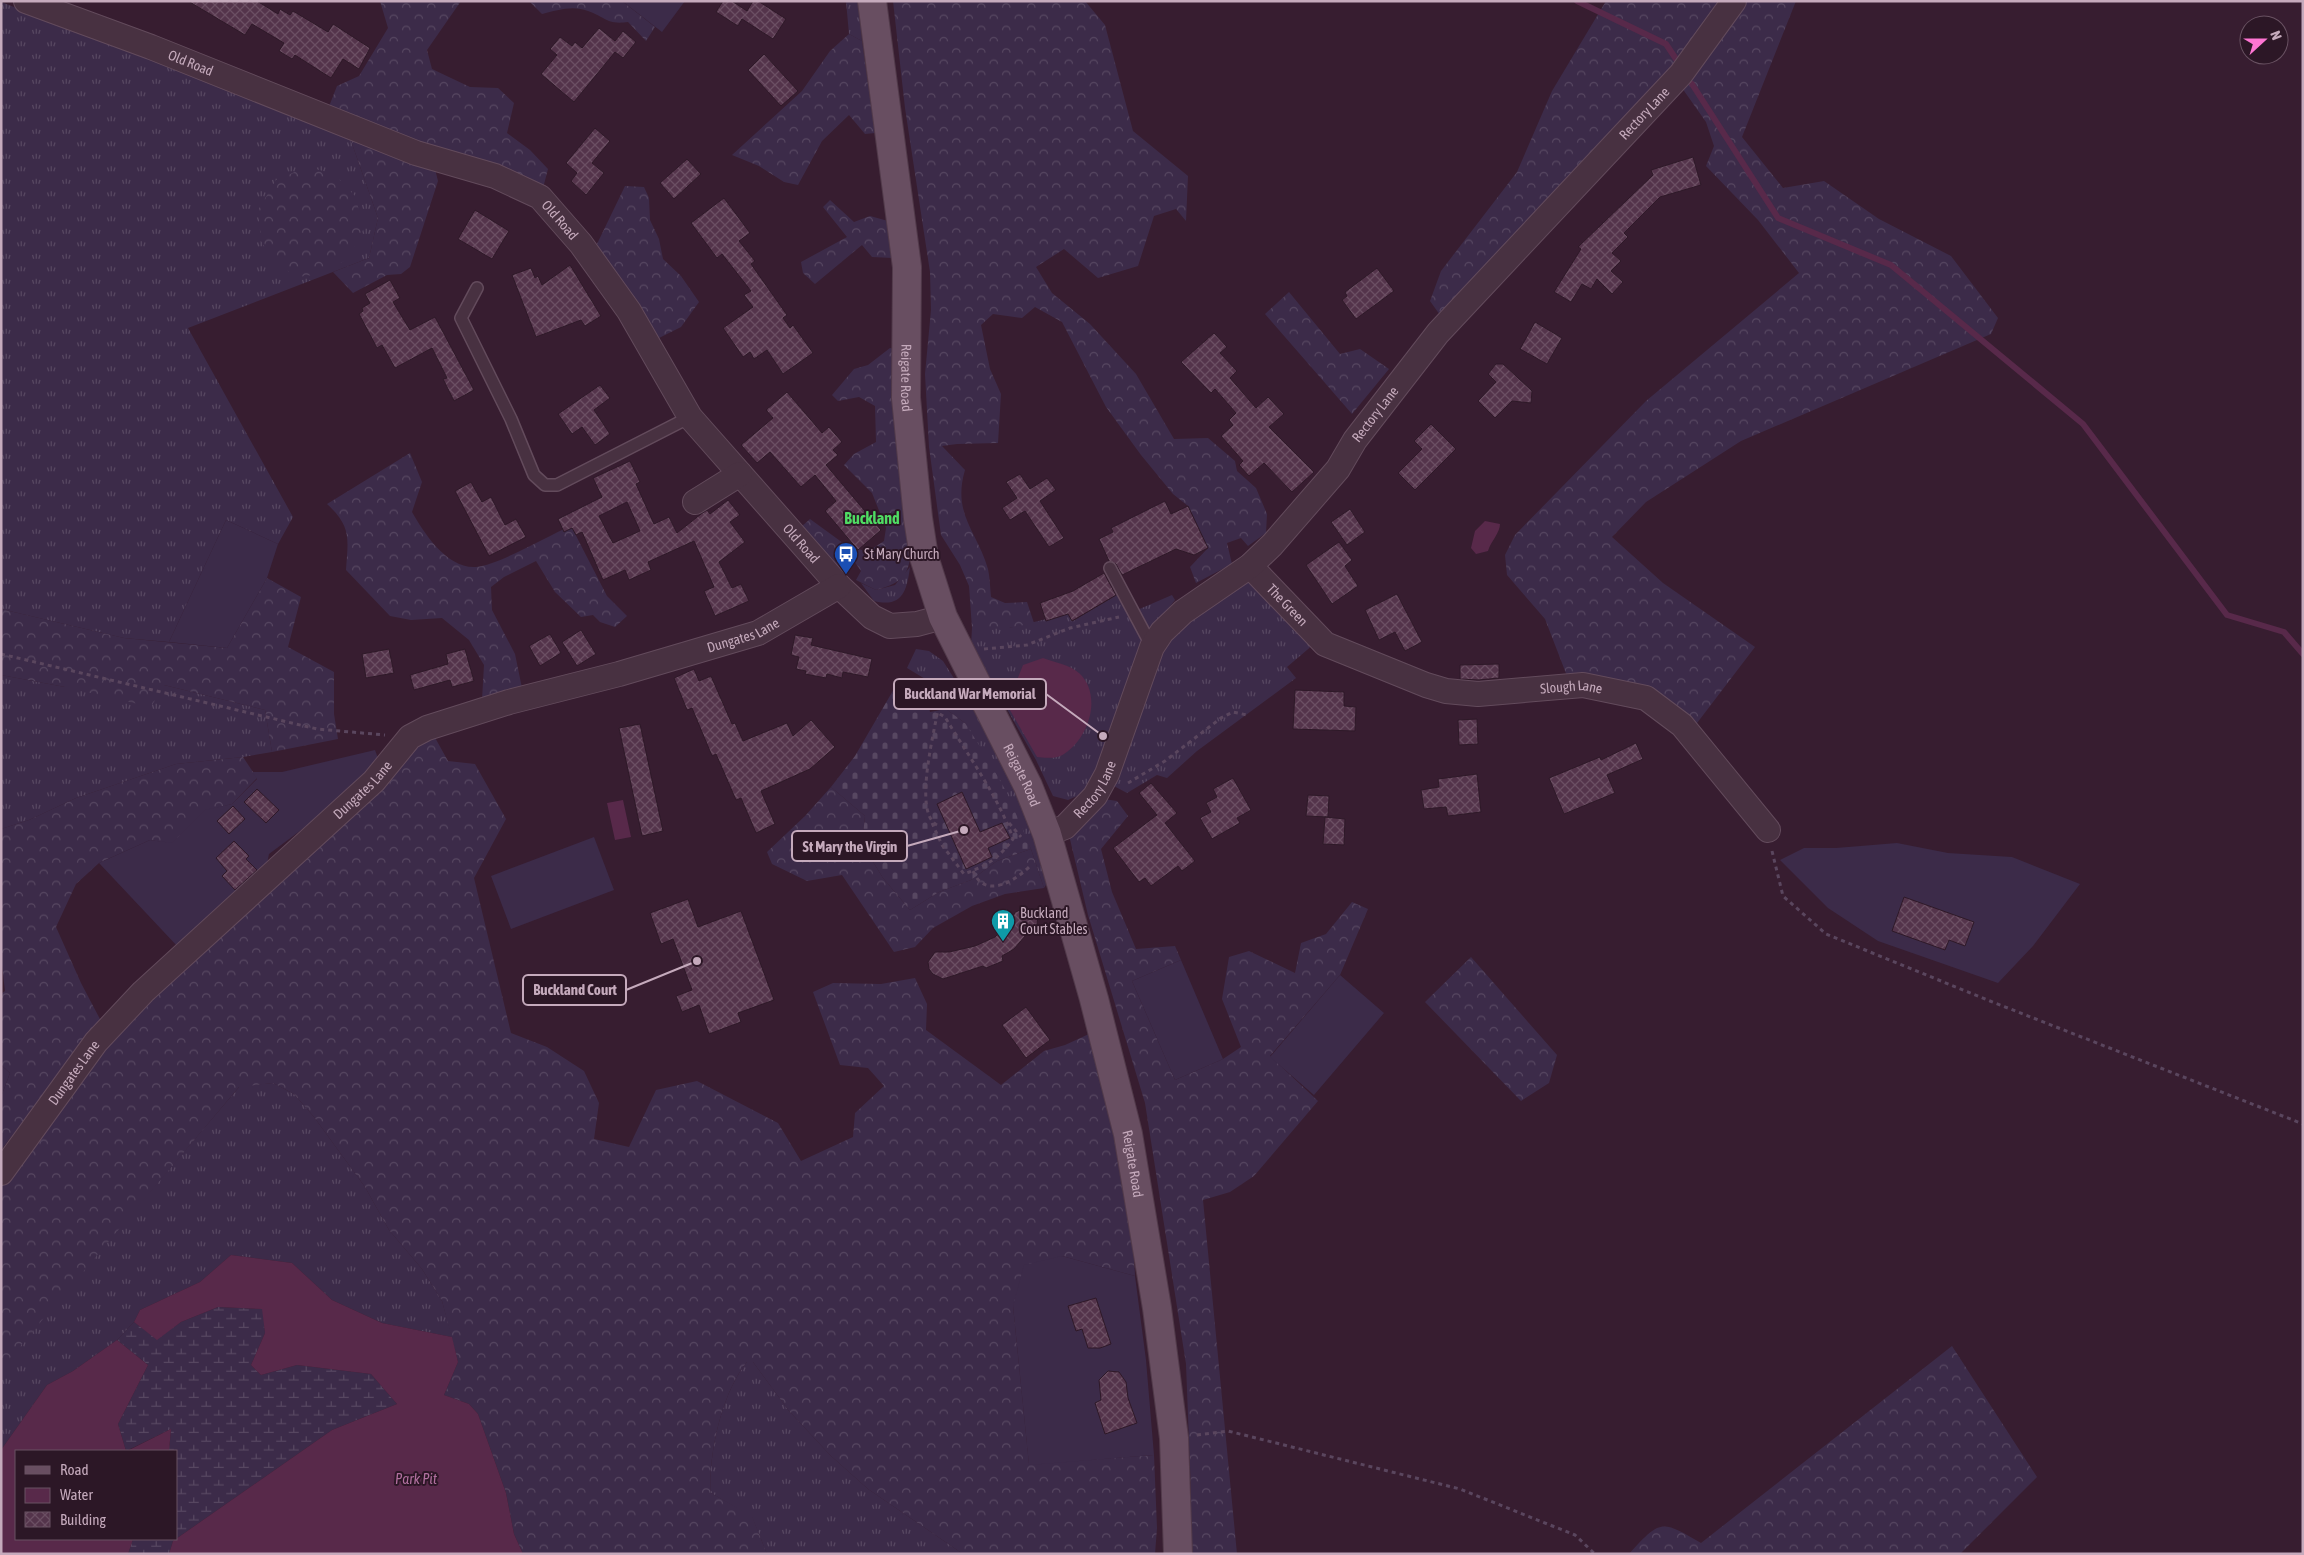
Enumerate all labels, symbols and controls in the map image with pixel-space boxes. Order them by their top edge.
north arrow [2239,15,2289,65]
text: N [2267,29,2285,42]
street label: Old Road [166,47,216,79]
street label: Rectory Lane [1616,84,1673,143]
street label: Old Road [539,197,582,243]
street label: Reigate Road [898,344,915,412]
street label: Rectory Lane [1349,383,1402,445]
district label: Buckland [844,509,900,527]
street label: Old Road [780,520,823,566]
bus stop icon: St Mary Church [833,541,859,575]
place label: St Mary Church [864,546,940,562]
street label: The Green [1264,581,1311,629]
street label: Dungates Lane [705,614,782,656]
street label: Slough Lane [1540,677,1604,697]
callout: Buckland War Memorial [894,679,1046,709]
text: Buckland War Memorial [904,685,1037,702]
street label: Reigate Road [1000,741,1043,809]
street label: Dungates Lane [330,758,395,822]
street label: Rectory Lane [1070,759,1119,821]
callout: St Mary the Virgin [792,831,907,861]
text: St Mary the Virgin [803,838,897,855]
place label: Buckland Court Stables [1020,905,1088,937]
building icon: Buckland Court Stables [990,908,1016,942]
callout: Buckland Court [523,975,626,1005]
text: Buckland Court [533,981,617,998]
street label: Dungates Lane [45,1037,103,1108]
street label: Reigate Road [1119,1128,1146,1198]
legend [15,1450,178,1540]
text: Road [60,1461,89,1478]
water label: Park Pit [395,1470,438,1487]
text: Water [60,1486,93,1503]
text: Building [60,1511,106,1528]

